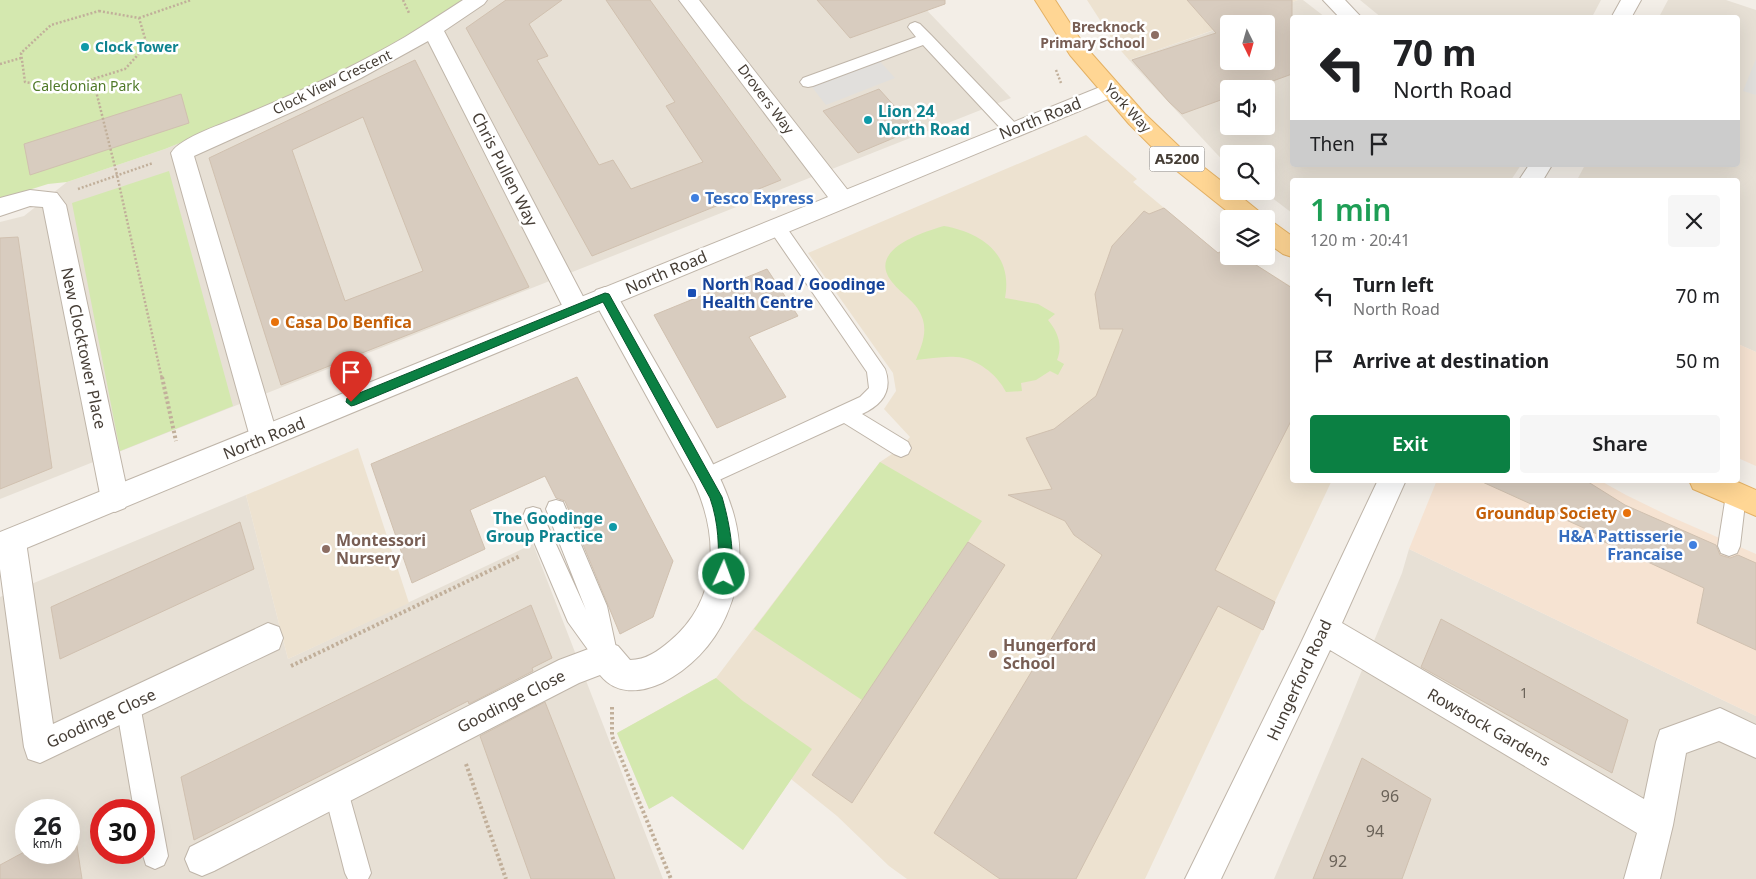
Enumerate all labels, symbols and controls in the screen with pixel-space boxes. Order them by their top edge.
north arrow [1220,15,1275,70]
map controls [1220,15,1275,265]
place label: Brecknock Primary School [1040,17,1145,52]
marker: Brecknock Primary School [1149,29,1161,41]
text: 70 m [1393,29,1476,76]
icon: left [1310,35,1375,100]
place label: Clock Tower [95,37,179,56]
marker: Clock Tower [79,41,91,53]
street label: Clock View Crescent [269,44,395,119]
street label: Drovers Way [734,60,799,138]
text: North Road [1393,74,1512,104]
park label: Caledonian Park [32,76,140,95]
street label: York Way [1101,79,1156,137]
button: sound [1220,80,1275,135]
street label: North Road [996,92,1084,144]
place label: Lion 24 North Road [878,100,970,140]
street label: Chris Pullen Way [467,108,544,230]
marker: Lion 24 North Road [862,114,874,126]
icon: arrive [1365,130,1393,158]
text: Then [1310,131,1355,157]
button: search [1220,145,1275,200]
road number: A5200 [1150,146,1204,172]
place label: Tesco Express [705,187,814,209]
text: 1 min [1310,189,1391,230]
marker: Tesco Express [689,192,701,204]
button: close [1668,195,1720,247]
button: layers [1220,210,1275,265]
text: 120 m · 20:41 [1310,229,1410,251]
street label: North Road [622,245,710,299]
street label: New Clocktower Place [56,265,112,431]
text: Turn left [1353,272,1434,298]
place label: North Road / Goodinge Health Centre [702,273,885,313]
icon: left [1310,282,1338,310]
text: 70 m [1676,283,1720,309]
marker: North Road / Goodinge Health Centre [686,287,698,299]
text: North Road [1353,298,1440,320]
place label: Casa Do Benfica [285,311,412,333]
marker: Casa Do Benfica [269,316,281,328]
icon: arrive [1310,347,1338,375]
text: Arrive at destination [1353,348,1549,374]
text: 50 m [1676,348,1720,374]
pin [330,351,372,402]
icon: arrive [337,358,365,386]
street label: North Road [220,412,308,464]
button: Exit [1310,415,1510,473]
button: Share [1520,415,1720,473]
place label: Groundup Society [1476,502,1618,524]
place label: The Goodinge Group Practice [486,507,603,547]
marker: Groundup Society [1621,507,1633,519]
marker: The Goodinge Group Practice [607,521,619,533]
place label: H&A Pattisserie Francaise [1558,525,1683,565]
place label: Montessori Nursery [336,529,426,569]
marker: H&A Pattisserie Francaise [1687,539,1699,551]
marker: Montessori Nursery [320,543,332,555]
position arrow [697,547,749,599]
street label: Hungerford Road [1261,616,1337,744]
place label: Hungerford School [1003,634,1096,674]
marker: Hungerford School [987,648,999,660]
street label: Goodinge Close [453,664,569,738]
street label: Goodinge Close [43,683,159,753]
street label: Rowstock Gardens [1423,683,1555,771]
house number: 1 [1520,683,1528,702]
house number: 96 [1381,785,1399,807]
speed limit sign: 30 [90,799,155,864]
text: 26 [33,808,62,842]
house number: 94 [1366,820,1384,842]
text: km/h [33,835,62,852]
house number: 92 [1329,850,1347,872]

